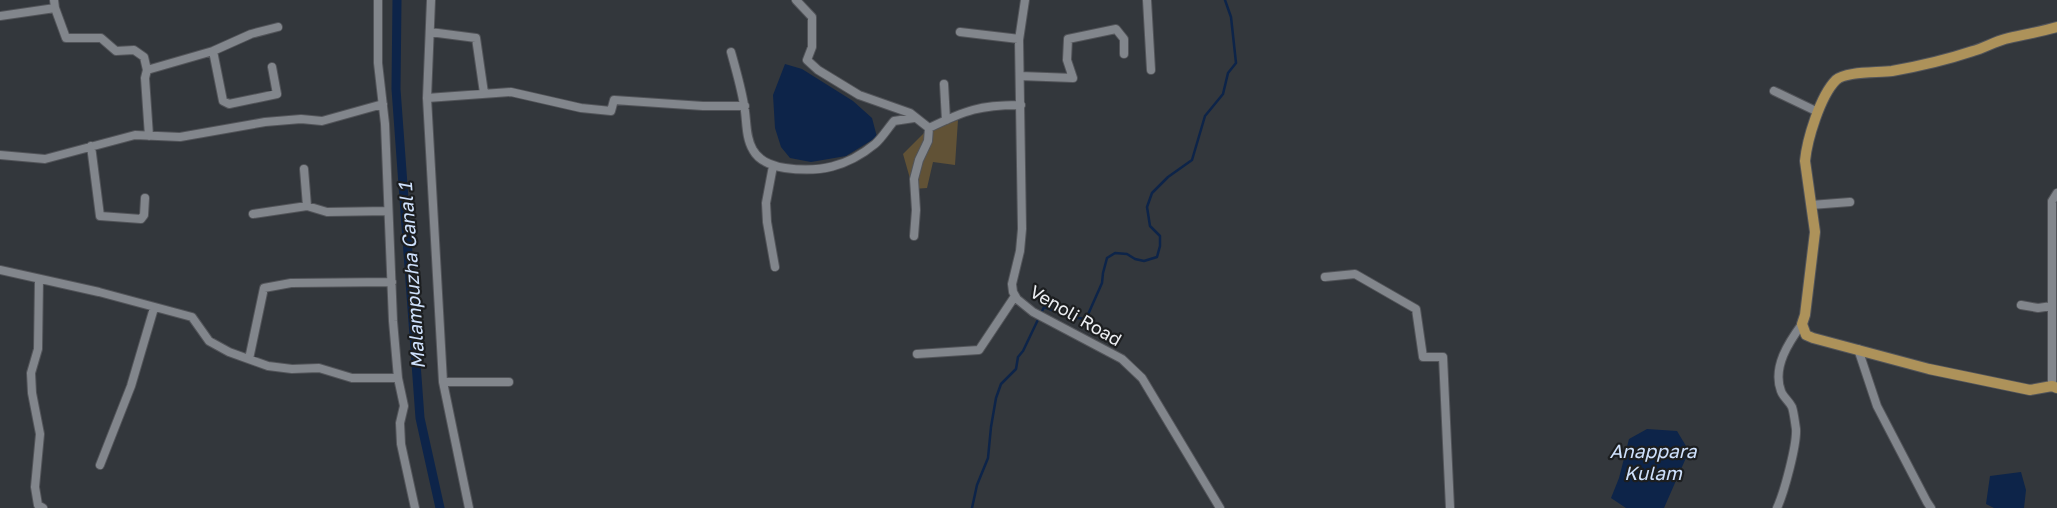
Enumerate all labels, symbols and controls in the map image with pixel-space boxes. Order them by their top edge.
water label: Malampuzha Canal 1 [393,181,429,370]
street label: Venoli Road [1026,280,1126,350]
water label: Anappara Kulam [1609,439,1698,484]

